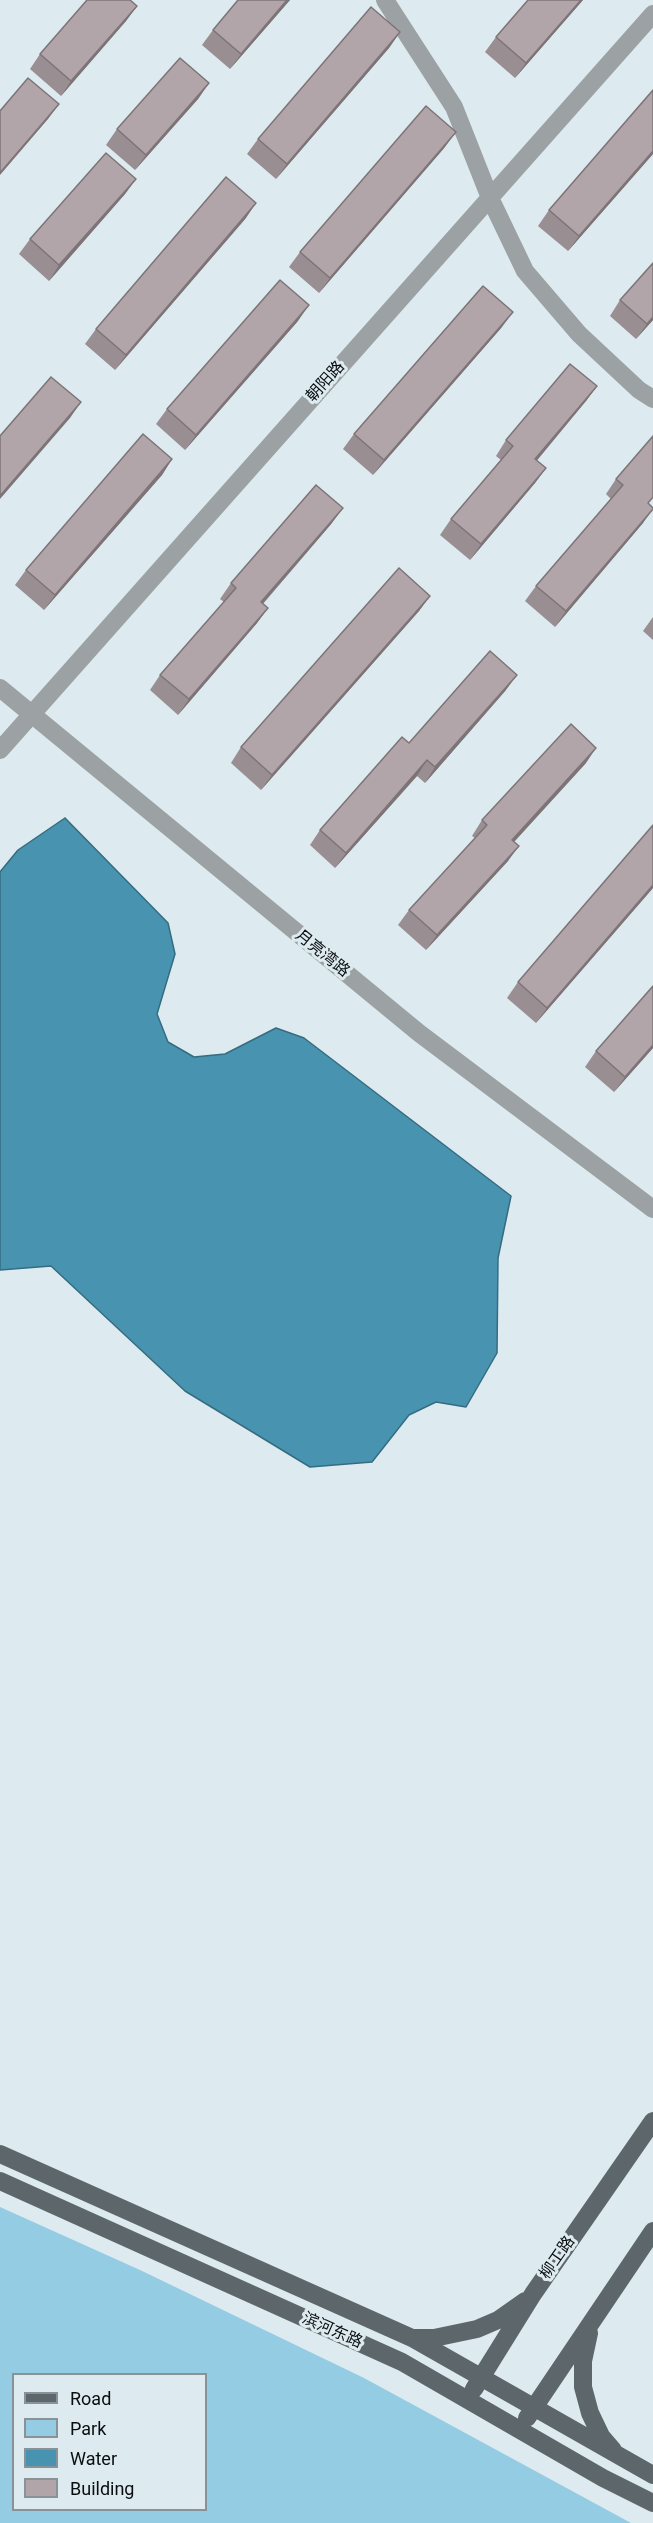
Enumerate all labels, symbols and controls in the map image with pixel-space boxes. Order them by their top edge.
street label: 朝阳路 [303,358,349,406]
street label: 月亮湾路 [291,926,353,982]
street label: 柳工路 [536,2233,580,2283]
street label: 滨河东路 [299,2309,365,2353]
legend [12,2373,207,2511]
text: Road [70,2388,111,2409]
text: Park [70,2418,106,2439]
text: Water [70,2448,117,2469]
text: Building [70,2478,134,2499]

